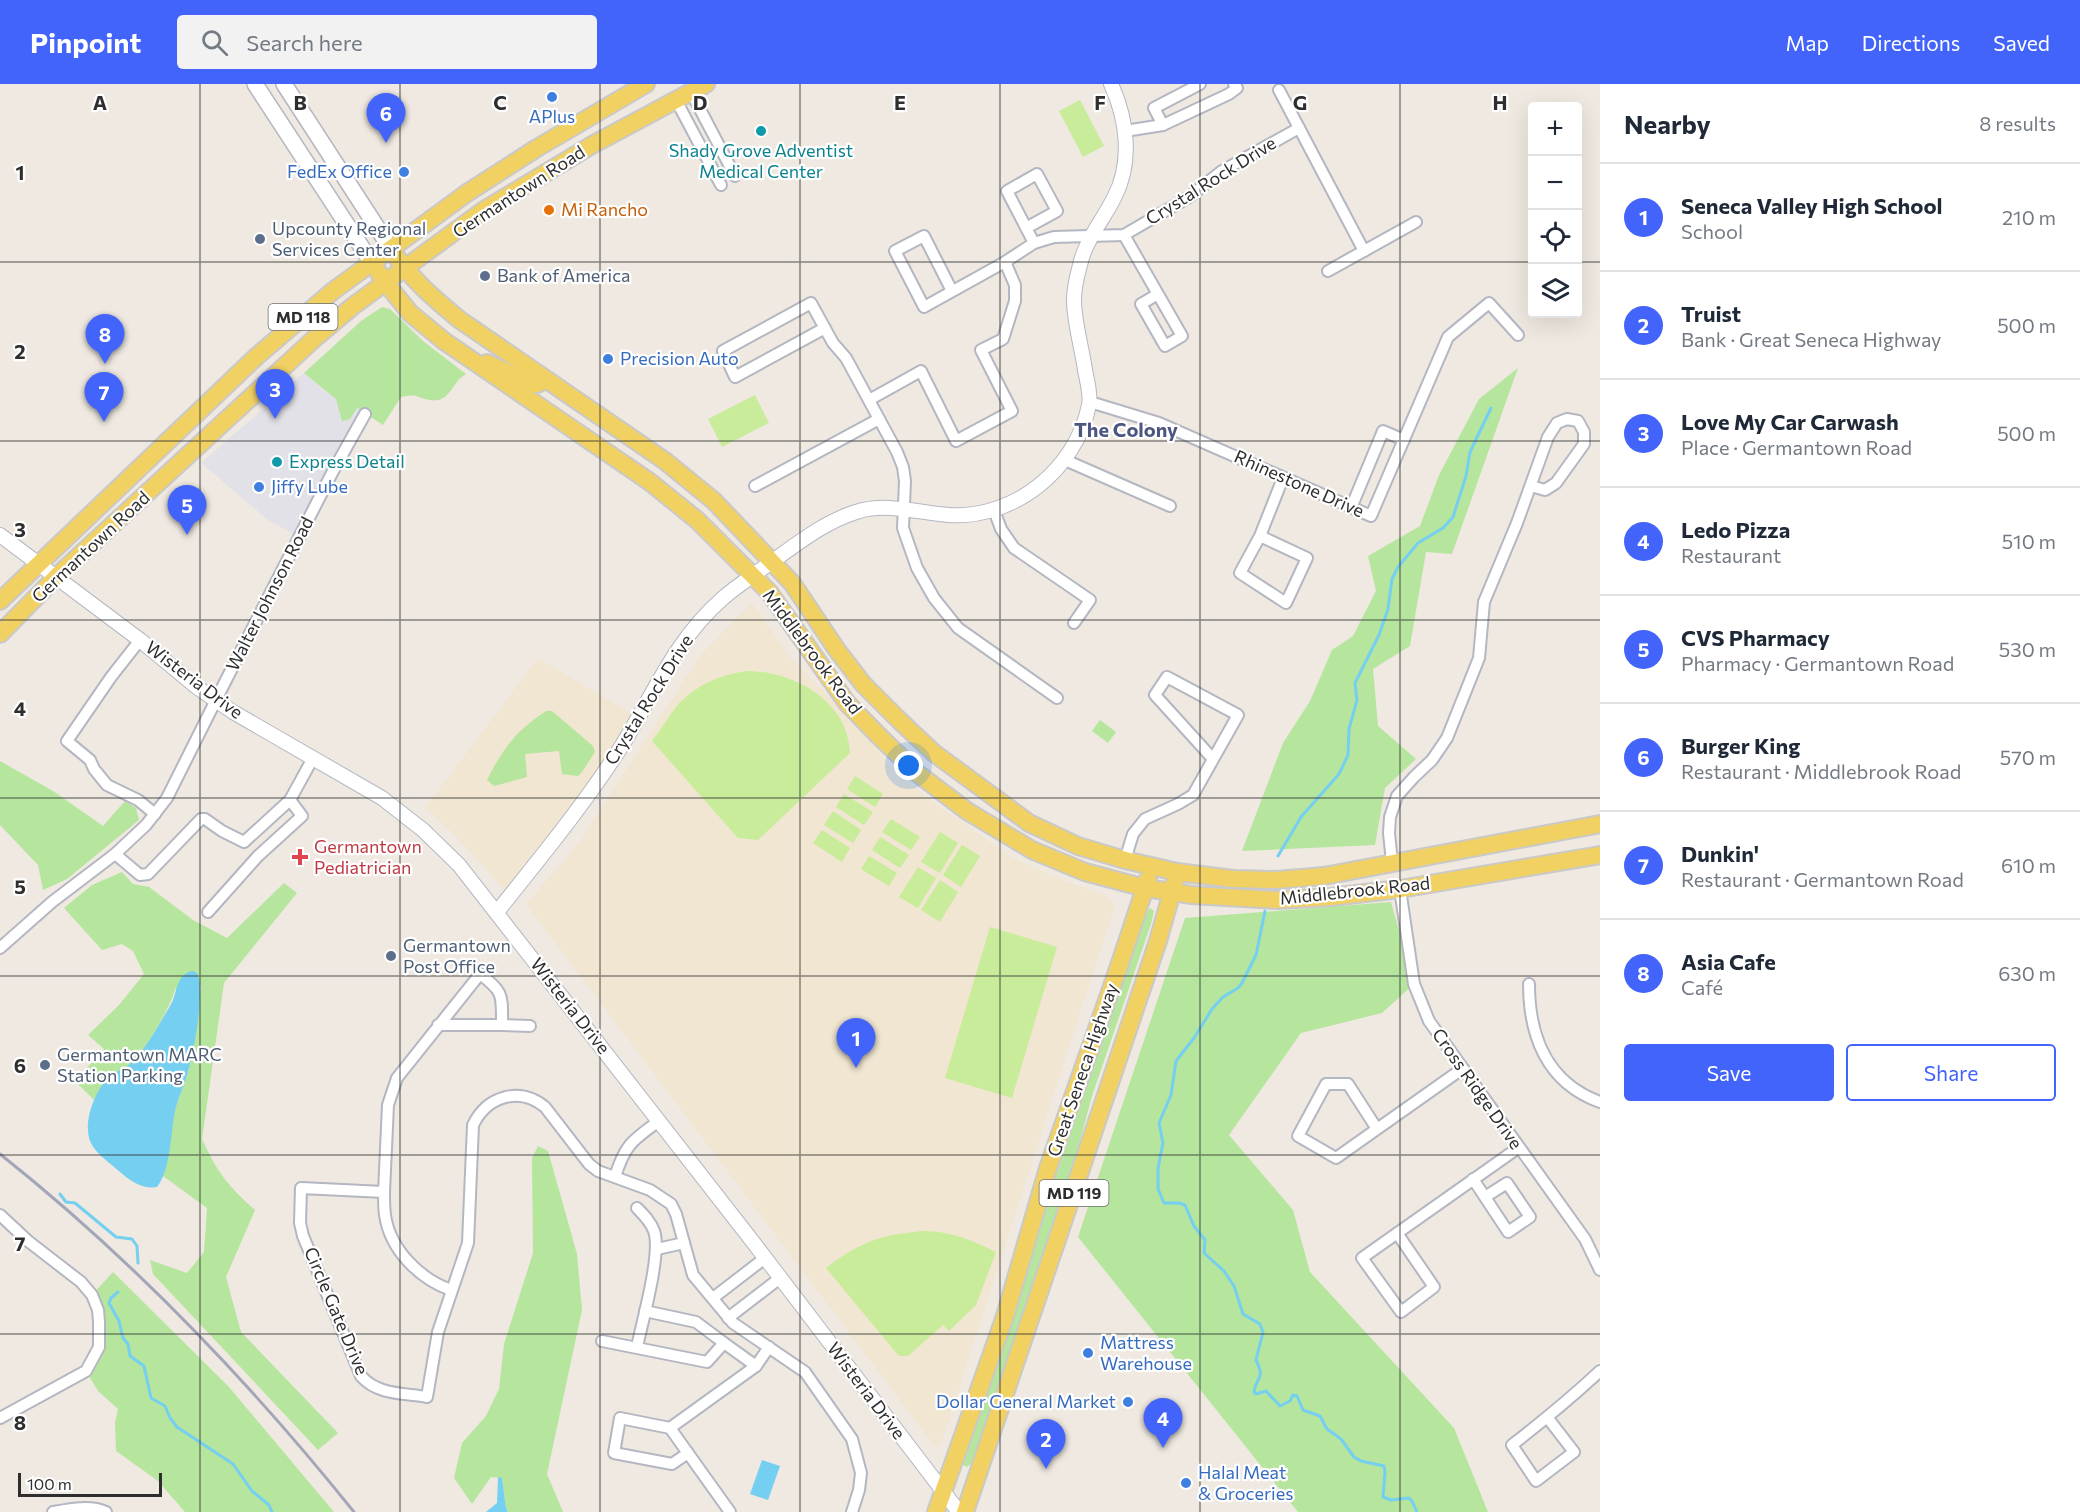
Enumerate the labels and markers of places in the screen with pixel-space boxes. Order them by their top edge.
marker: APlus [545,90,559,104]
pin: 6 [366,94,406,143]
place label: APlus [529,105,575,127]
marker: Shady Grove Adventist Medical Center [754,124,768,138]
place label: Shady Grove Adventist Medical Center [669,139,853,182]
place label: FedEx Office [287,160,392,182]
marker: FedEx Office [397,165,411,179]
place label: Mi Rancho [561,198,648,220]
marker: Mi Rancho [542,203,556,217]
place label: Upcounty Regional Services Center [272,217,426,260]
marker: Upcounty Regional Services Center [253,232,267,246]
place label: Bank of America [497,264,630,286]
marker: Bank of America [478,269,492,283]
pin: 8 [86,314,124,364]
place label: Precision Auto [620,347,739,369]
marker: Precision Auto [601,352,615,366]
pin: 3 [256,370,294,419]
pin: 7 [84,372,124,422]
place label: Express Detail [289,450,405,472]
marker: Express Detail [270,455,284,469]
place label: Jiffy Lube [271,475,348,497]
marker: Jiffy Lube [252,480,266,494]
pin: 5 [168,486,207,535]
place label: Germantown Pediatrician [314,835,422,878]
marker: Germantown Pediatrician [291,848,309,866]
place label: Germantown Post Office [403,934,511,977]
marker: Germantown Post Office [384,949,398,963]
pin: 1 [836,1018,876,1068]
place label: Germantown MARC Station Parking [57,1043,222,1086]
marker: Germantown MARC Station Parking [38,1058,52,1072]
place label: Mattress Warehouse [1100,1331,1192,1374]
marker: Mattress Warehouse [1081,1346,1095,1360]
place label: Dollar General Market [936,1390,1116,1412]
marker: Dollar General Market [1121,1395,1135,1409]
pin: 4 [1144,1398,1182,1448]
pin: 2 [1026,1420,1066,1469]
place label: Halal Meat & Groceries [1198,1461,1293,1504]
marker: Halal Meat & Groceries [1179,1476,1193,1490]

